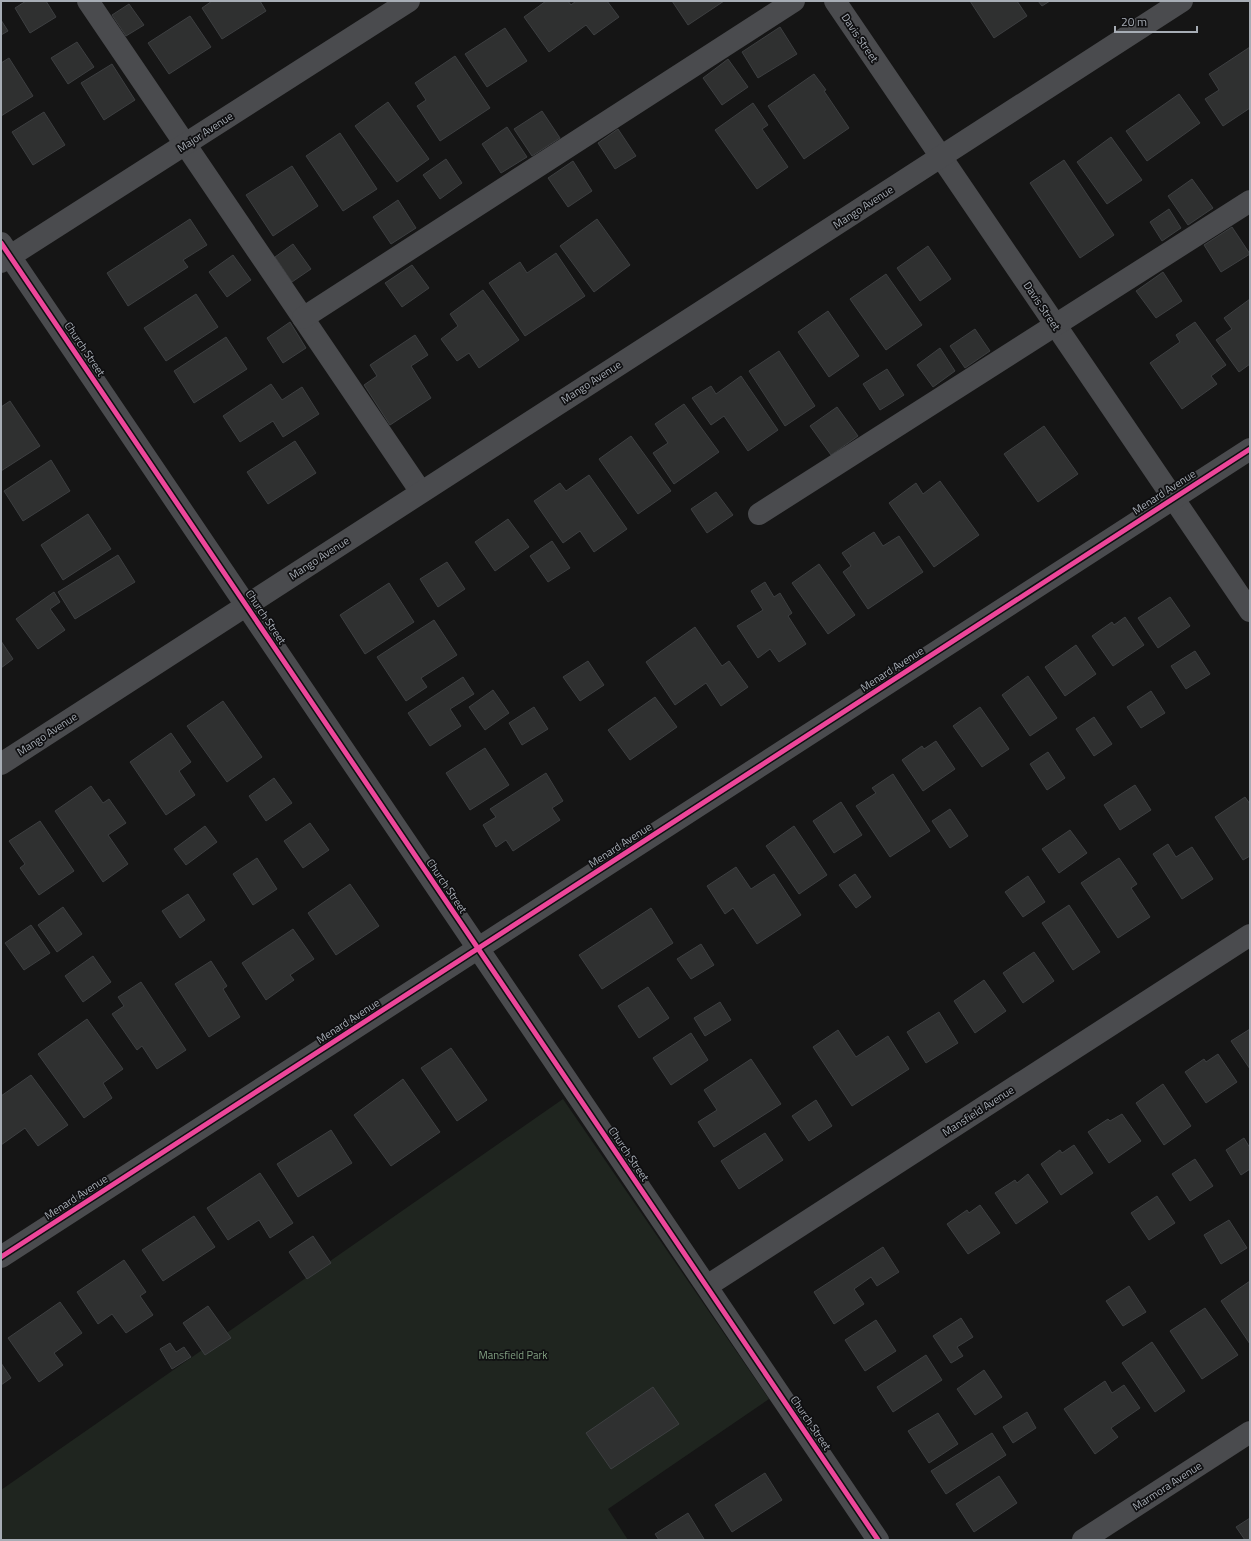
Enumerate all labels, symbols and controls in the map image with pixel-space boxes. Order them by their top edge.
scale bar [1115,8,1197,34]
street label: Davis Street [838,10,882,66]
text: 20 m [1121,12,1147,31]
street label: Major Avenue [174,108,236,156]
street label: Mango Avenue [830,181,897,232]
street label: Davis Street [1020,278,1064,334]
street label: Church Street [61,318,109,380]
street label: Mango Avenue [558,356,625,407]
street label: Menard Avenue [1129,465,1199,518]
street label: Mango Avenue [286,532,353,583]
street label: Church Street [242,586,290,648]
street label: Menard Avenue [857,642,927,695]
street label: Mango Avenue [14,708,81,759]
street label: Menard Avenue [585,818,655,871]
street label: Church Street [423,855,471,917]
street label: Menard Avenue [313,994,383,1047]
street label: Mansfield Avenue [939,1082,1017,1140]
street label: Church Street [605,1123,653,1185]
street label: Menard Avenue [41,1170,111,1223]
park label: Mansfield Park [478,1347,548,1363]
street label: Church Street [787,1392,835,1454]
street label: Marmora Avenue [1129,1457,1205,1514]

